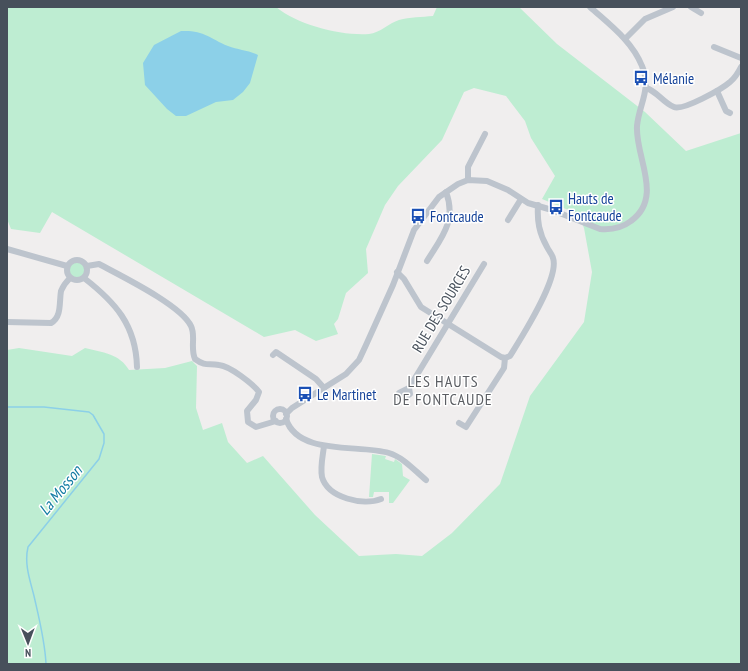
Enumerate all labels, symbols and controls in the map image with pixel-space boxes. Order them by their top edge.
bus stop icon: Mélanie [632,69,650,87]
place label: Mélanie [653,69,694,88]
place label: Hauts de Fontcaude [568,189,622,225]
bus stop icon: Hauts de Fontcaude [547,198,565,216]
bus stop icon: Fontcaude [409,207,427,225]
place label: Fontcaude [430,207,484,226]
street label: RUE DES SOURCES [408,262,474,356]
district label: LES HAUTS DE FONTCAUDE [393,371,493,409]
bus stop icon: Le Martinet [296,385,314,403]
place label: Le Martinet [317,385,376,404]
water label: La Mosson [34,460,87,519]
north arrow [8,623,48,663]
text: N [25,646,31,660]

